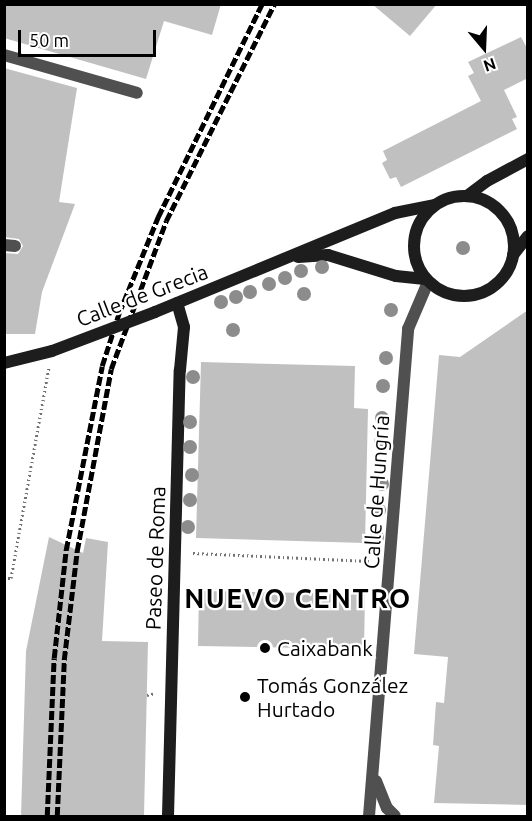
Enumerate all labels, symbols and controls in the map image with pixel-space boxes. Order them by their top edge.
scale bar [21,18,159,56]
north arrow [454,18,514,78]
text: 50 m [29,30,69,50]
text: N [481,55,498,75]
street label: Calle de Grecia [73,258,211,332]
street label: Calle de Hungría [358,414,394,570]
street label: Paseo de Roma [140,486,170,630]
district label: NUEVO CENTRO [184,583,412,615]
place label: Caixabank [277,635,373,661]
marker: Caixabank [258,641,272,655]
place label: Tomás González Hurtado [257,672,408,722]
marker: Tomás González Hurtado [238,690,252,704]

